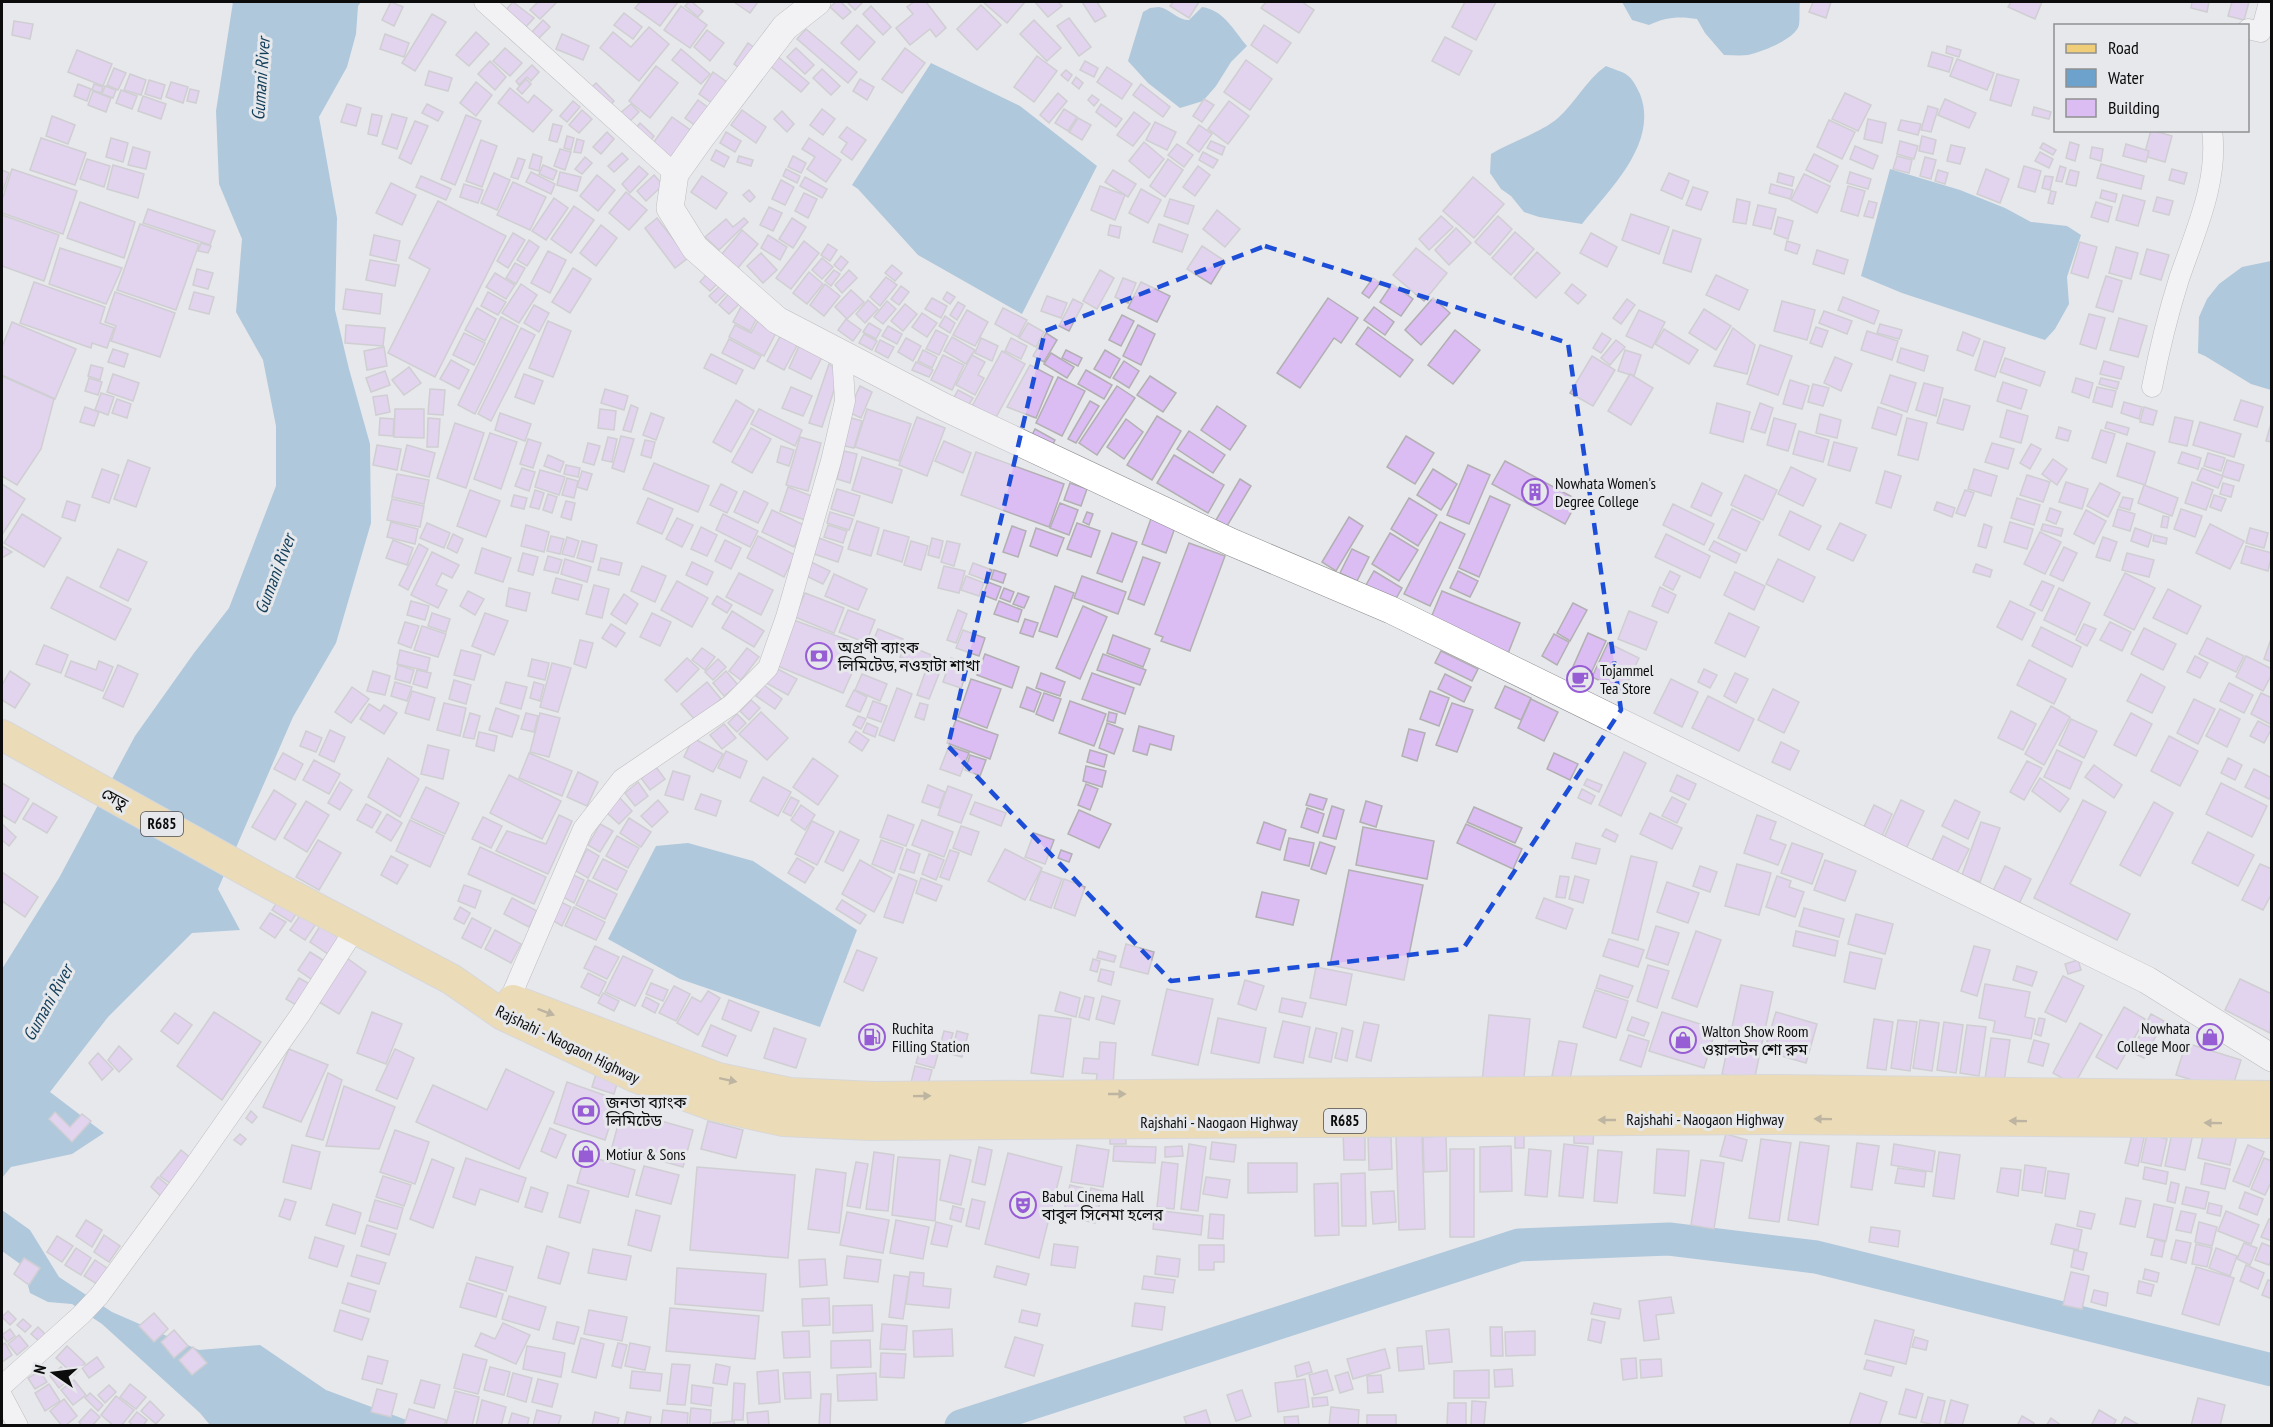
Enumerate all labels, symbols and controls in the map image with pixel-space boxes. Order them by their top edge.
legend [2054,24,2249,132]
water label: Gumani River [246,34,275,121]
text: Road [2108,36,2139,59]
text: Water [2108,66,2144,89]
text: Building [2108,96,2160,119]
place label: Nowhata Women's Degree College [1555,473,1656,511]
building icon: Nowhata Women's Degree College [1520,477,1550,507]
water label: Gumani River [249,528,301,617]
place label: অগ্রণী ব্যাংক লিমিটেড, নওহাটা শাখা [837,637,981,675]
bank icon: অগ্রণী ব্যাংক লিমিটেড, নওহাটা শাখা [804,641,834,671]
place label: Tojammel Tea Store [1600,660,1654,698]
cafe icon: Tojammel Tea Store [1565,664,1595,694]
street label: সেতু [98,783,132,814]
road number: R685 [141,812,183,836]
water label: Gumani River [17,958,79,1045]
street label: Rajshahi - Naogaon Highway [493,1000,643,1088]
one-way arrow [537,1007,555,1017]
place label: Ruchita Filling Station [892,1018,970,1056]
place label: Nowhata College Moor [2117,1018,2191,1056]
place label: Walton Show Room ওয়ালটন শো রুম [1702,1021,1808,1059]
fuel station icon: Ruchita Filling Station [857,1022,887,1052]
shop icon: Nowhata College Moor [2195,1022,2225,1052]
shop icon: Walton Show Room ওয়ালটন শো রুম [1668,1025,1698,1055]
one-way arrow [719,1076,738,1085]
one-way arrow [1107,1090,1126,1099]
place label: জনতা ব্যাংক লিমিটেড [605,1092,688,1130]
one-way arrow [912,1092,931,1101]
bank icon: জনতা ব্যাংক লিমিটেড [571,1096,601,1126]
road number: R685 [1324,1109,1366,1133]
street label: Rajshahi - Naogaon Highway [1626,1109,1784,1129]
street label: Rajshahi - Naogaon Highway [1140,1112,1298,1132]
one-way arrow [1814,1114,1833,1124]
one-way arrow [1598,1115,1617,1125]
one-way arrow [2009,1116,2028,1126]
one-way arrow [2204,1118,2223,1128]
shop icon: Motiur & Sons [571,1139,601,1169]
place label: Motiur & Sons [606,1144,686,1164]
place label: Babul Cinema Hall বাবুল সিনেমা হলের [1041,1186,1164,1224]
theatre icon: Babul Cinema Hall বাবুল সিনেমা হলের [1008,1190,1038,1220]
north arrow [24,1343,84,1403]
text: N [29,1363,50,1376]

